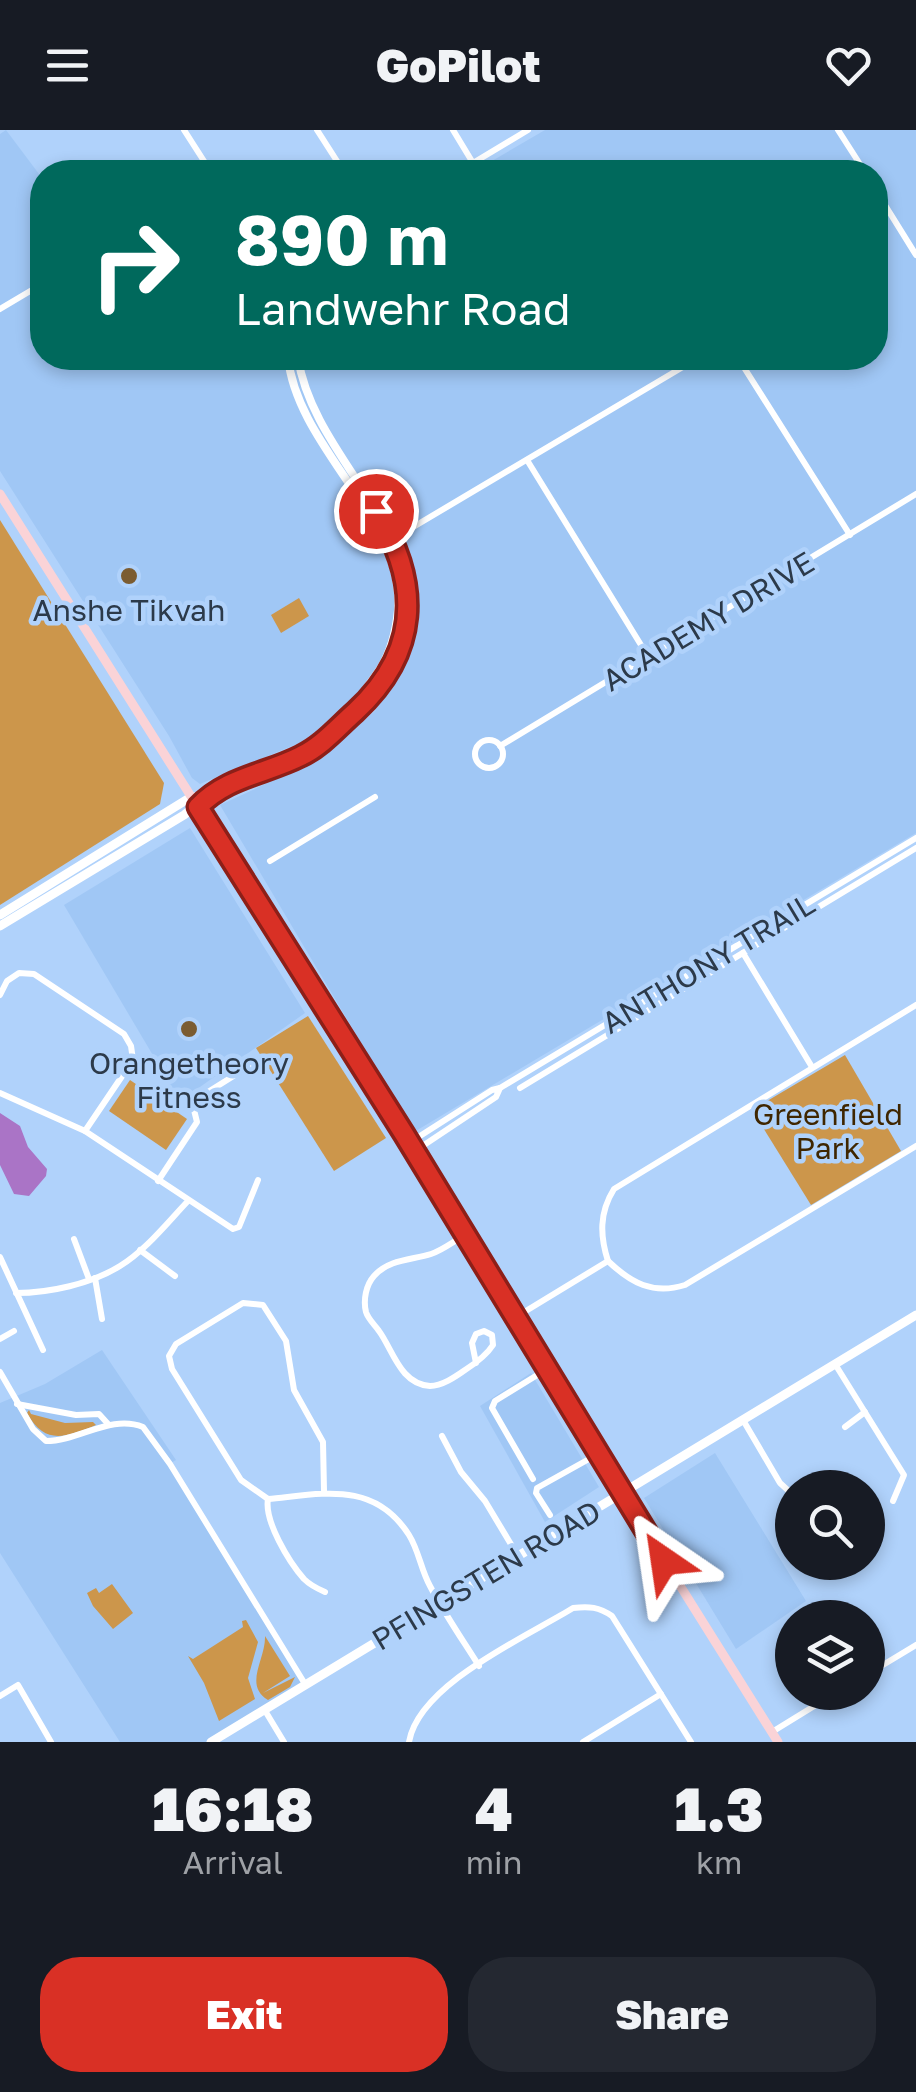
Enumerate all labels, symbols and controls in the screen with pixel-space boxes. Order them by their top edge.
icon: menu [40,38,95,93]
text: GoPilot [375,38,541,92]
icon: heart [821,38,876,93]
text: 890 m [235,196,449,280]
icon: right [70,200,200,330]
text: Landwehr Road [235,281,571,335]
pin [334,469,419,554]
icon: arrive [349,484,404,539]
street label: ACADEMY DRIVE [596,544,820,698]
marker: Anshe Tikvah [118,565,140,587]
place label: Anshe Tikvah [33,592,226,628]
street label: ANTHONY TRAIL [595,885,821,1041]
marker: Orangetheory Fitness [178,1018,200,1040]
place label: Orangetheory Fitness [89,1045,289,1115]
park label: Greenfield Park [753,1096,903,1166]
map controls [775,1470,885,1710]
button: search [775,1470,885,1580]
street label: PFINGSTEN ROAD [365,1493,607,1657]
position arrow [612,1509,716,1613]
button: layers [775,1600,885,1710]
text: 16:18 [152,1772,314,1844]
text: 4 [475,1772,513,1844]
text: 1.3 [675,1772,764,1844]
text: Arrival [183,1843,283,1881]
text: min [466,1843,522,1881]
text: km [696,1843,742,1881]
button: Exit [40,1957,448,2072]
button: Share [468,1957,876,2072]

